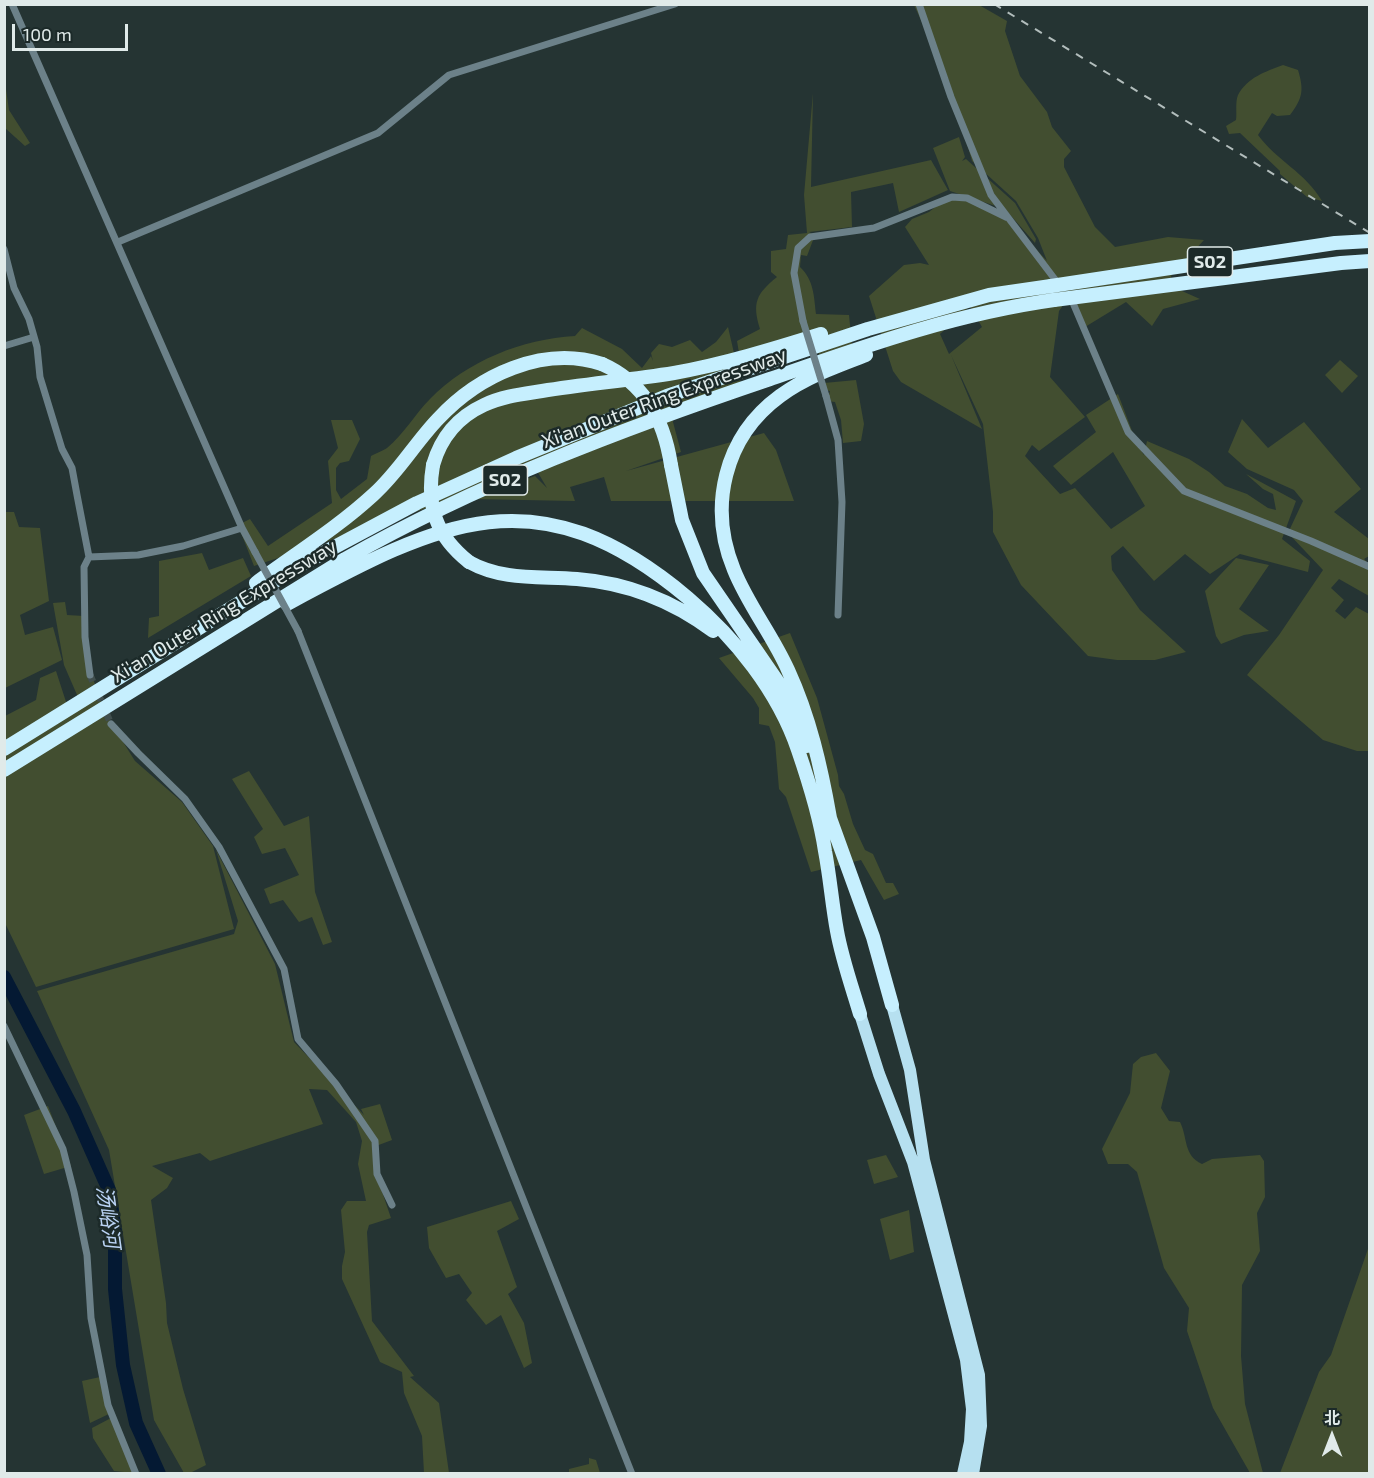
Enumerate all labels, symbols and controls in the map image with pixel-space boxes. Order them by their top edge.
scale bar [15,12,130,50]
text: 100 m [23,23,72,45]
road number: S02 [1188,247,1232,277]
street label: Xi'an Outer Ring Expressway [538,342,790,454]
road number: S02 [482,465,528,495]
street label: Xi'an Outer Ring Expressway [107,534,341,688]
water label: 汤峪河 [91,1184,125,1250]
north arrow [1302,1406,1362,1466]
text: 北 [1324,1408,1340,1427]

